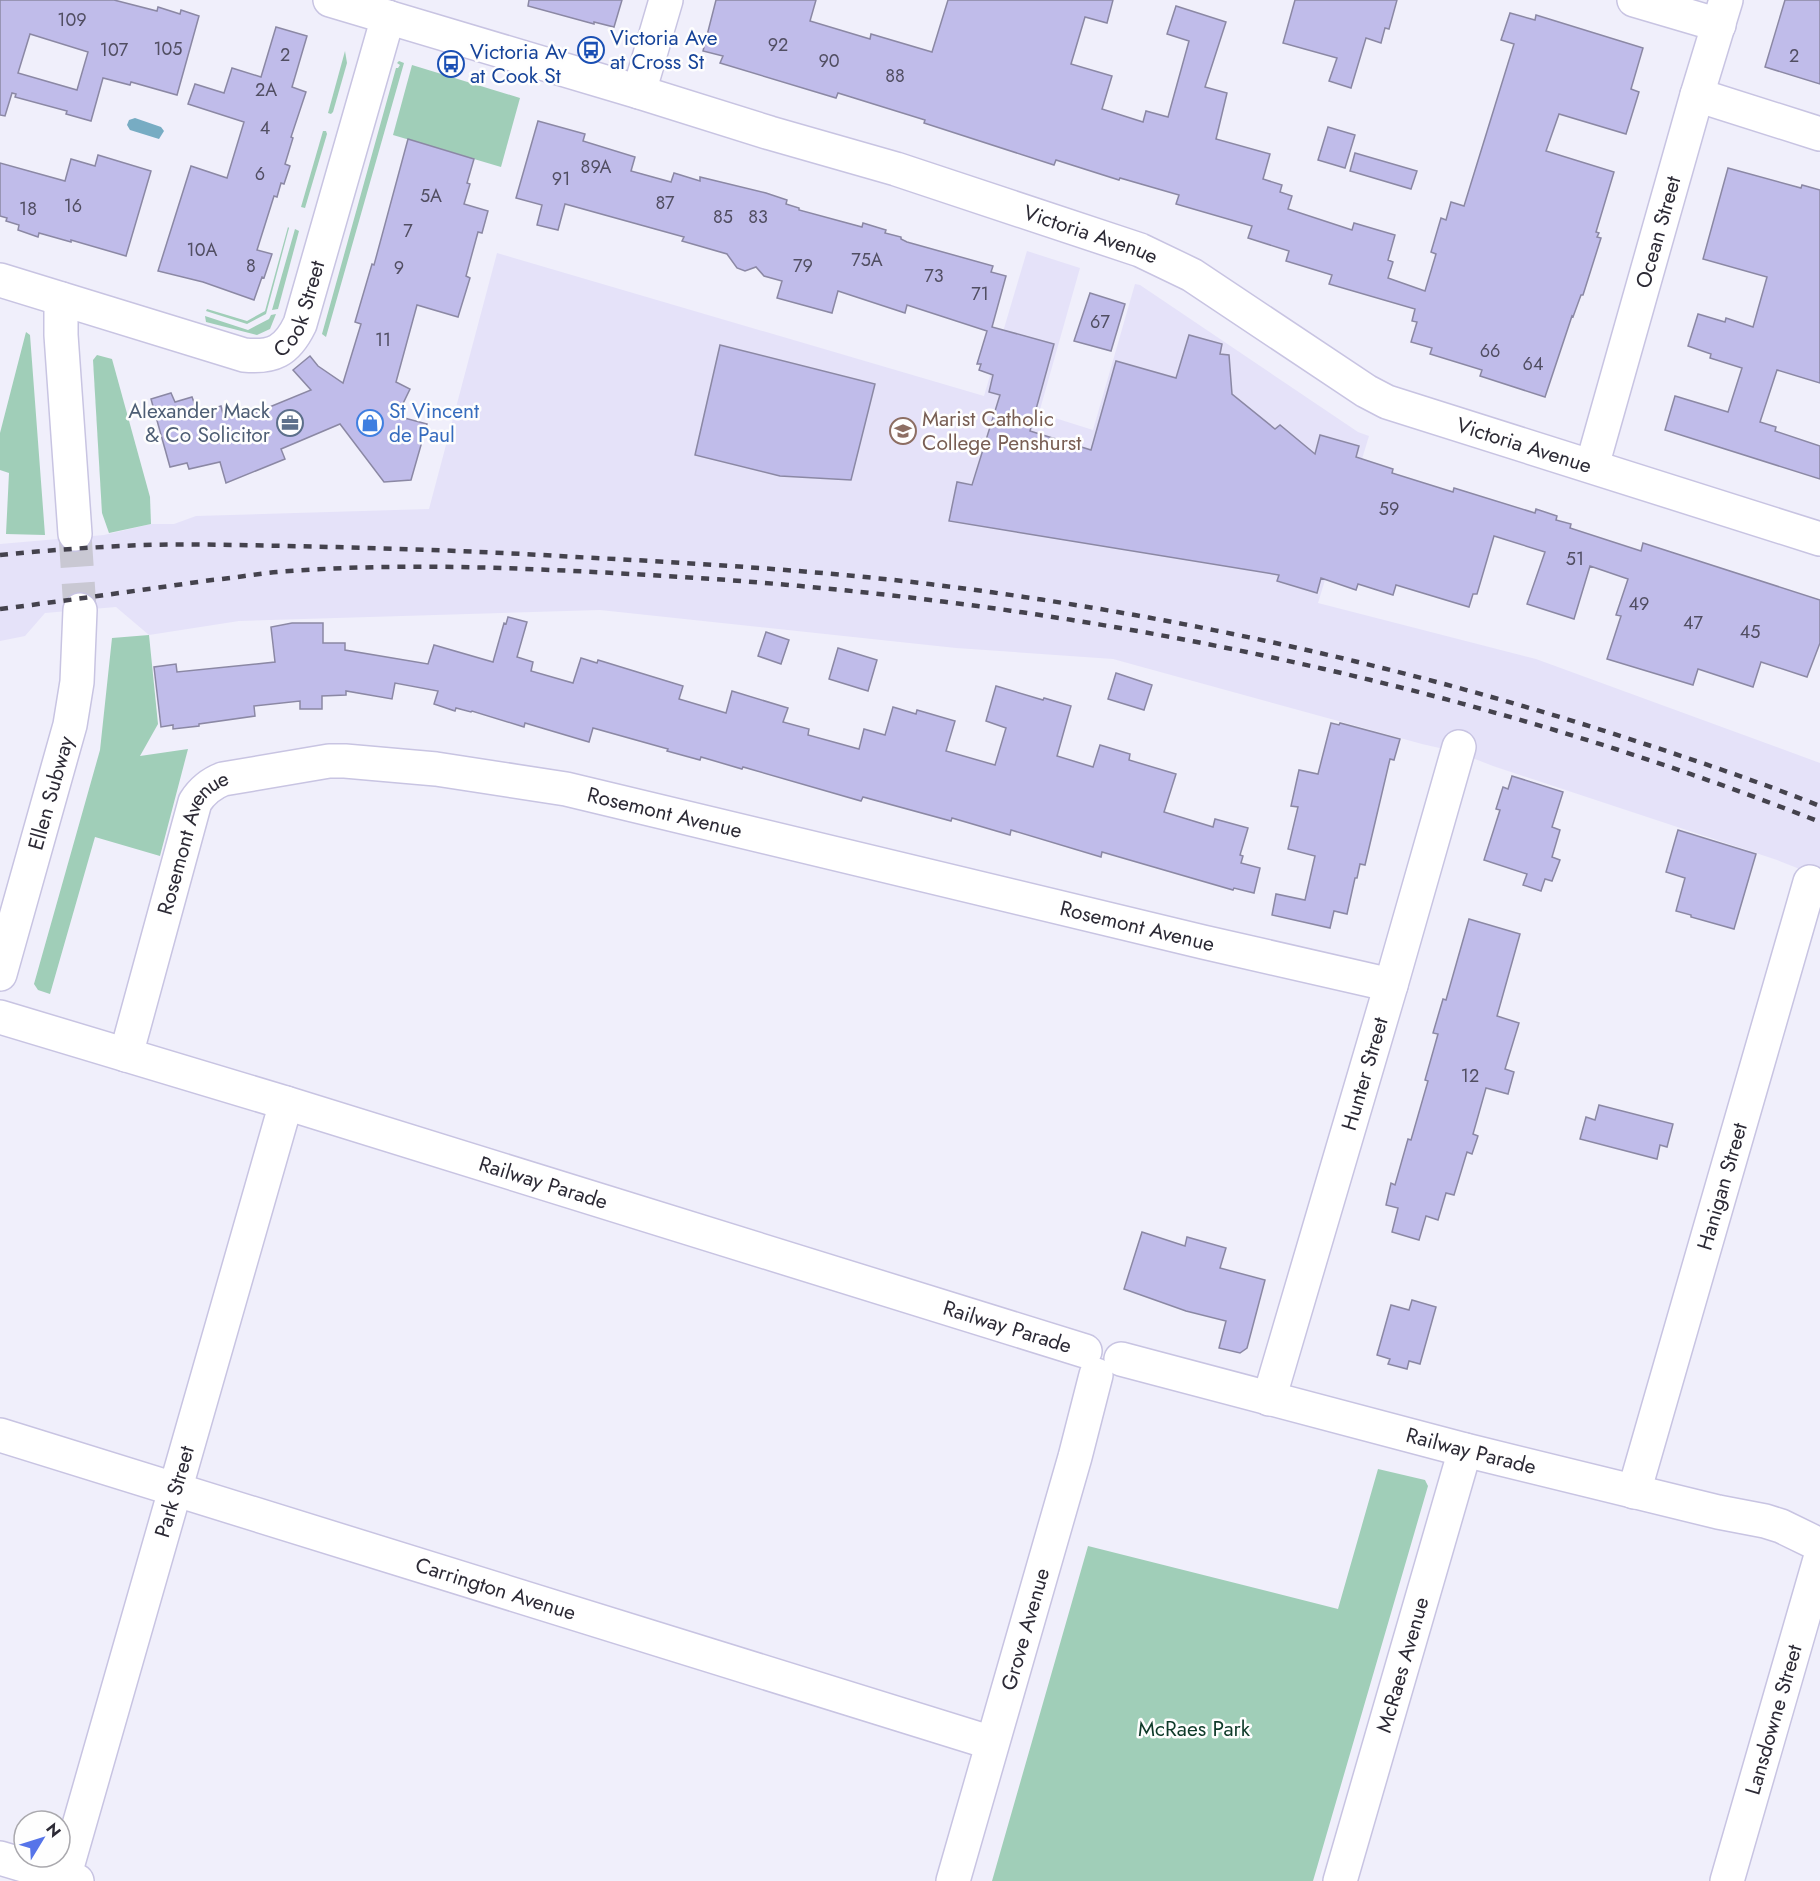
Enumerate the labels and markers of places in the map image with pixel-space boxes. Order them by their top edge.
place label: Victoria Ave at Cross St [610,23,718,77]
bus stop icon: Victoria Ave at Cross St [576,35,606,65]
place label: Victoria Av at Cook St [470,37,568,91]
bus stop icon: Victoria Av at Cook St [436,49,466,79]
place label: Alexander Mack & Co Solicitor [128,396,271,450]
place label: St Vincent de Paul [389,396,479,450]
place label: Marist Catholic College Penshurst [922,404,1081,458]
office icon: Alexander Mack & Co Solicitor [275,408,305,438]
shop icon: St Vincent de Paul [355,408,385,438]
school or university icon: Marist Catholic College Penshurst [888,416,918,446]

